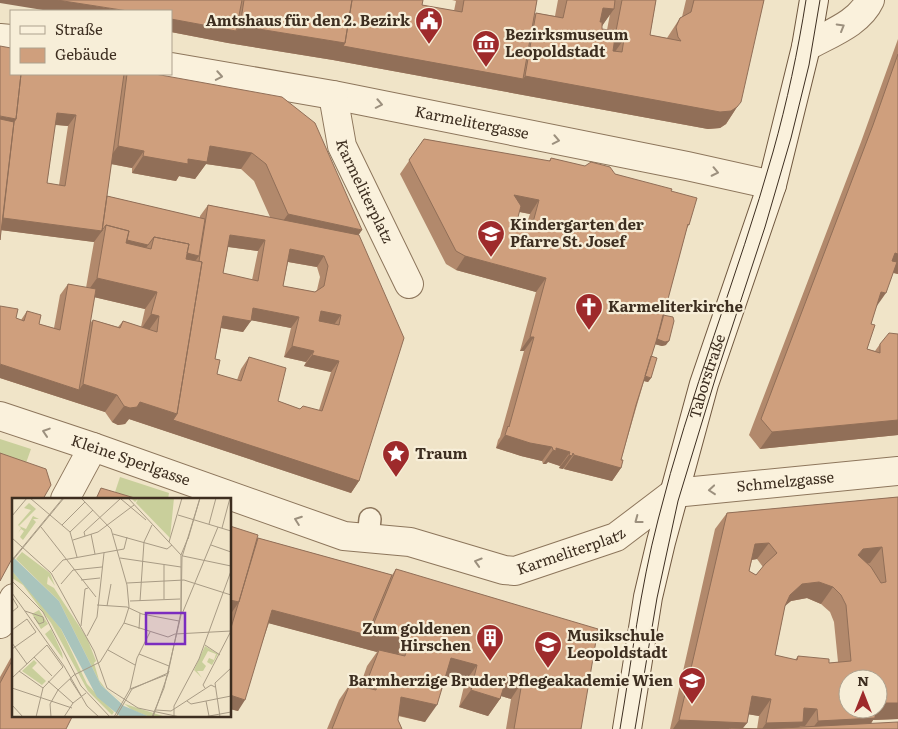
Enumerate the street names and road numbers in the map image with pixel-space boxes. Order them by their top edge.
street label: Karmelitergasse [413,99,531,144]
street label: Karmeliterplatz [331,137,400,247]
street label: Taborstraße [682,330,730,421]
street label: Kleine Sperlgasse [69,428,194,491]
street label: Schmelzgasse [735,464,835,497]
street label: Karmeliterplatz [513,521,630,580]

